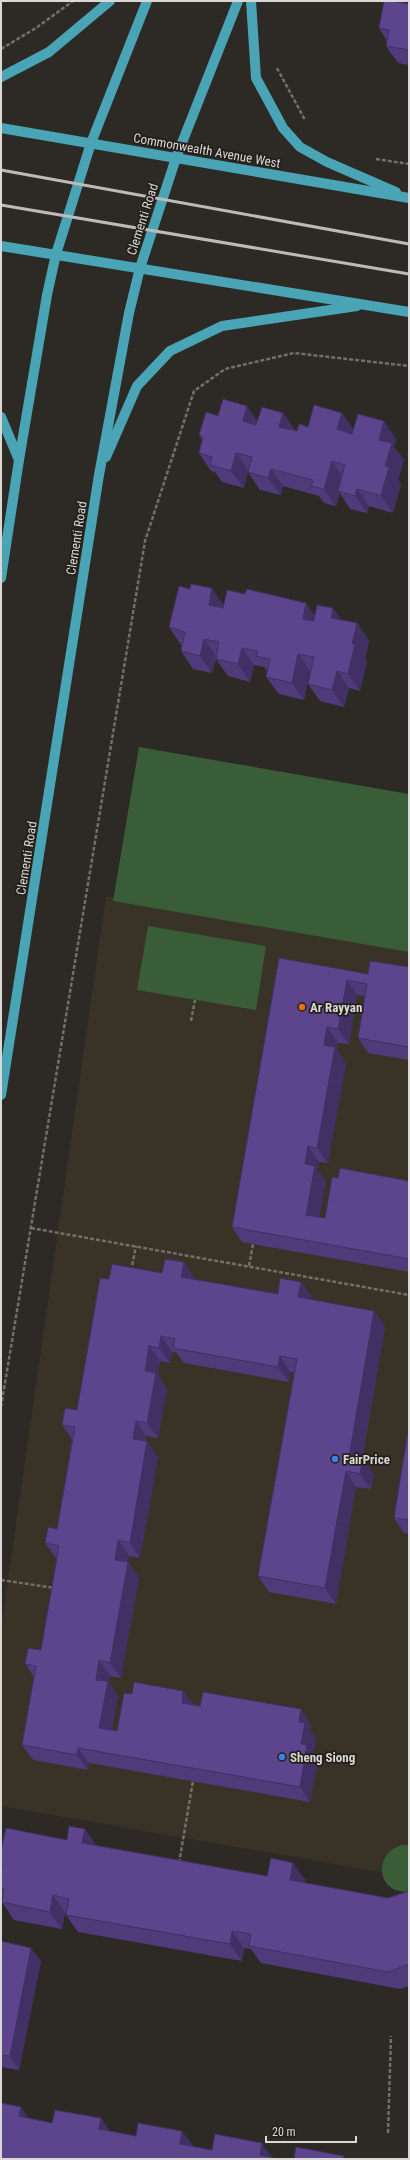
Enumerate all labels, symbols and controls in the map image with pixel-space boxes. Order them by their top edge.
street label: Commonwealth Avenue West [132,130,282,171]
street label: Clementi Road [124,181,161,257]
street label: Clementi Road [63,500,90,576]
street label: Clementi Road [13,820,40,896]
place label: Ar Rayyan [310,1000,362,1015]
marker: Ar Rayyan [297,1002,307,1012]
place label: FairPrice [343,1452,390,1467]
marker: FairPrice [330,1454,340,1464]
place label: Sheng Siong [290,1750,355,1765]
marker: Sheng Siong [277,1752,287,1762]
scale bar [266,2118,356,2144]
text: 20 m [272,2125,296,2139]

